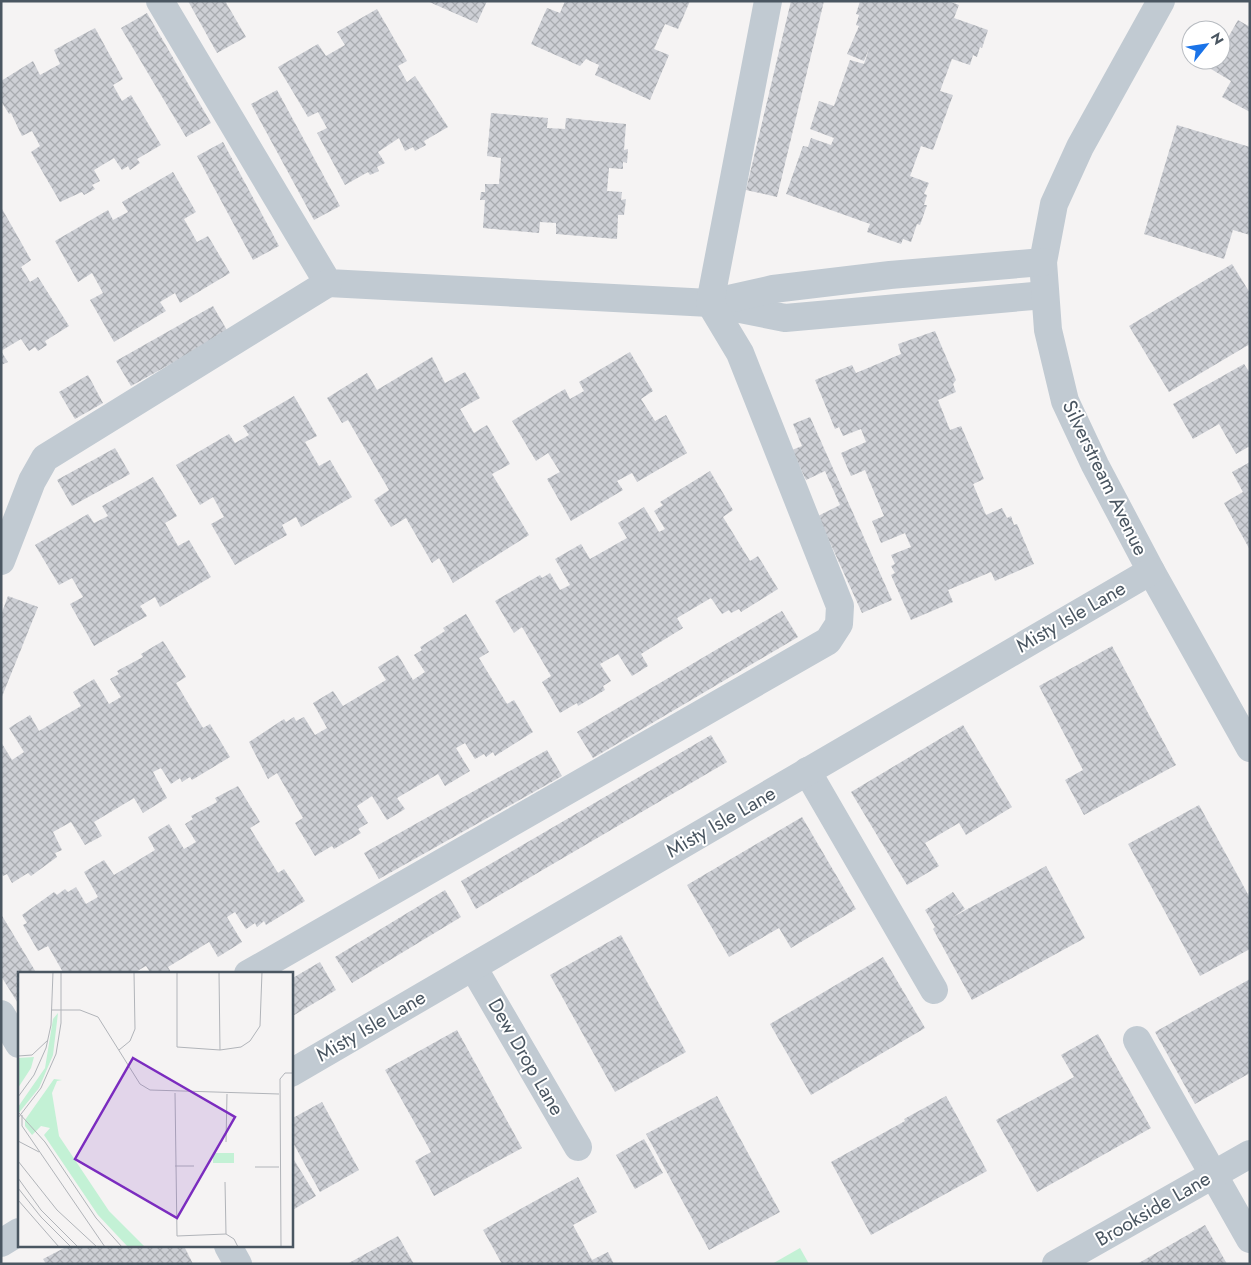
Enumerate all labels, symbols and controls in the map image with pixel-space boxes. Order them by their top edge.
north arrow [1181,20,1231,70]
text: N [1206,29,1229,48]
street label: Silverstream Avenue [1055,395,1155,561]
street label: Misty Isle Lane [1011,574,1131,660]
street label: Misty Isle Lane [661,779,781,865]
inset map [18,972,292,1248]
street label: Misty Isle Lane [311,983,431,1069]
street label: Dew Drop Lane [481,993,571,1121]
street label: Brookside Lane [1090,1164,1216,1254]

